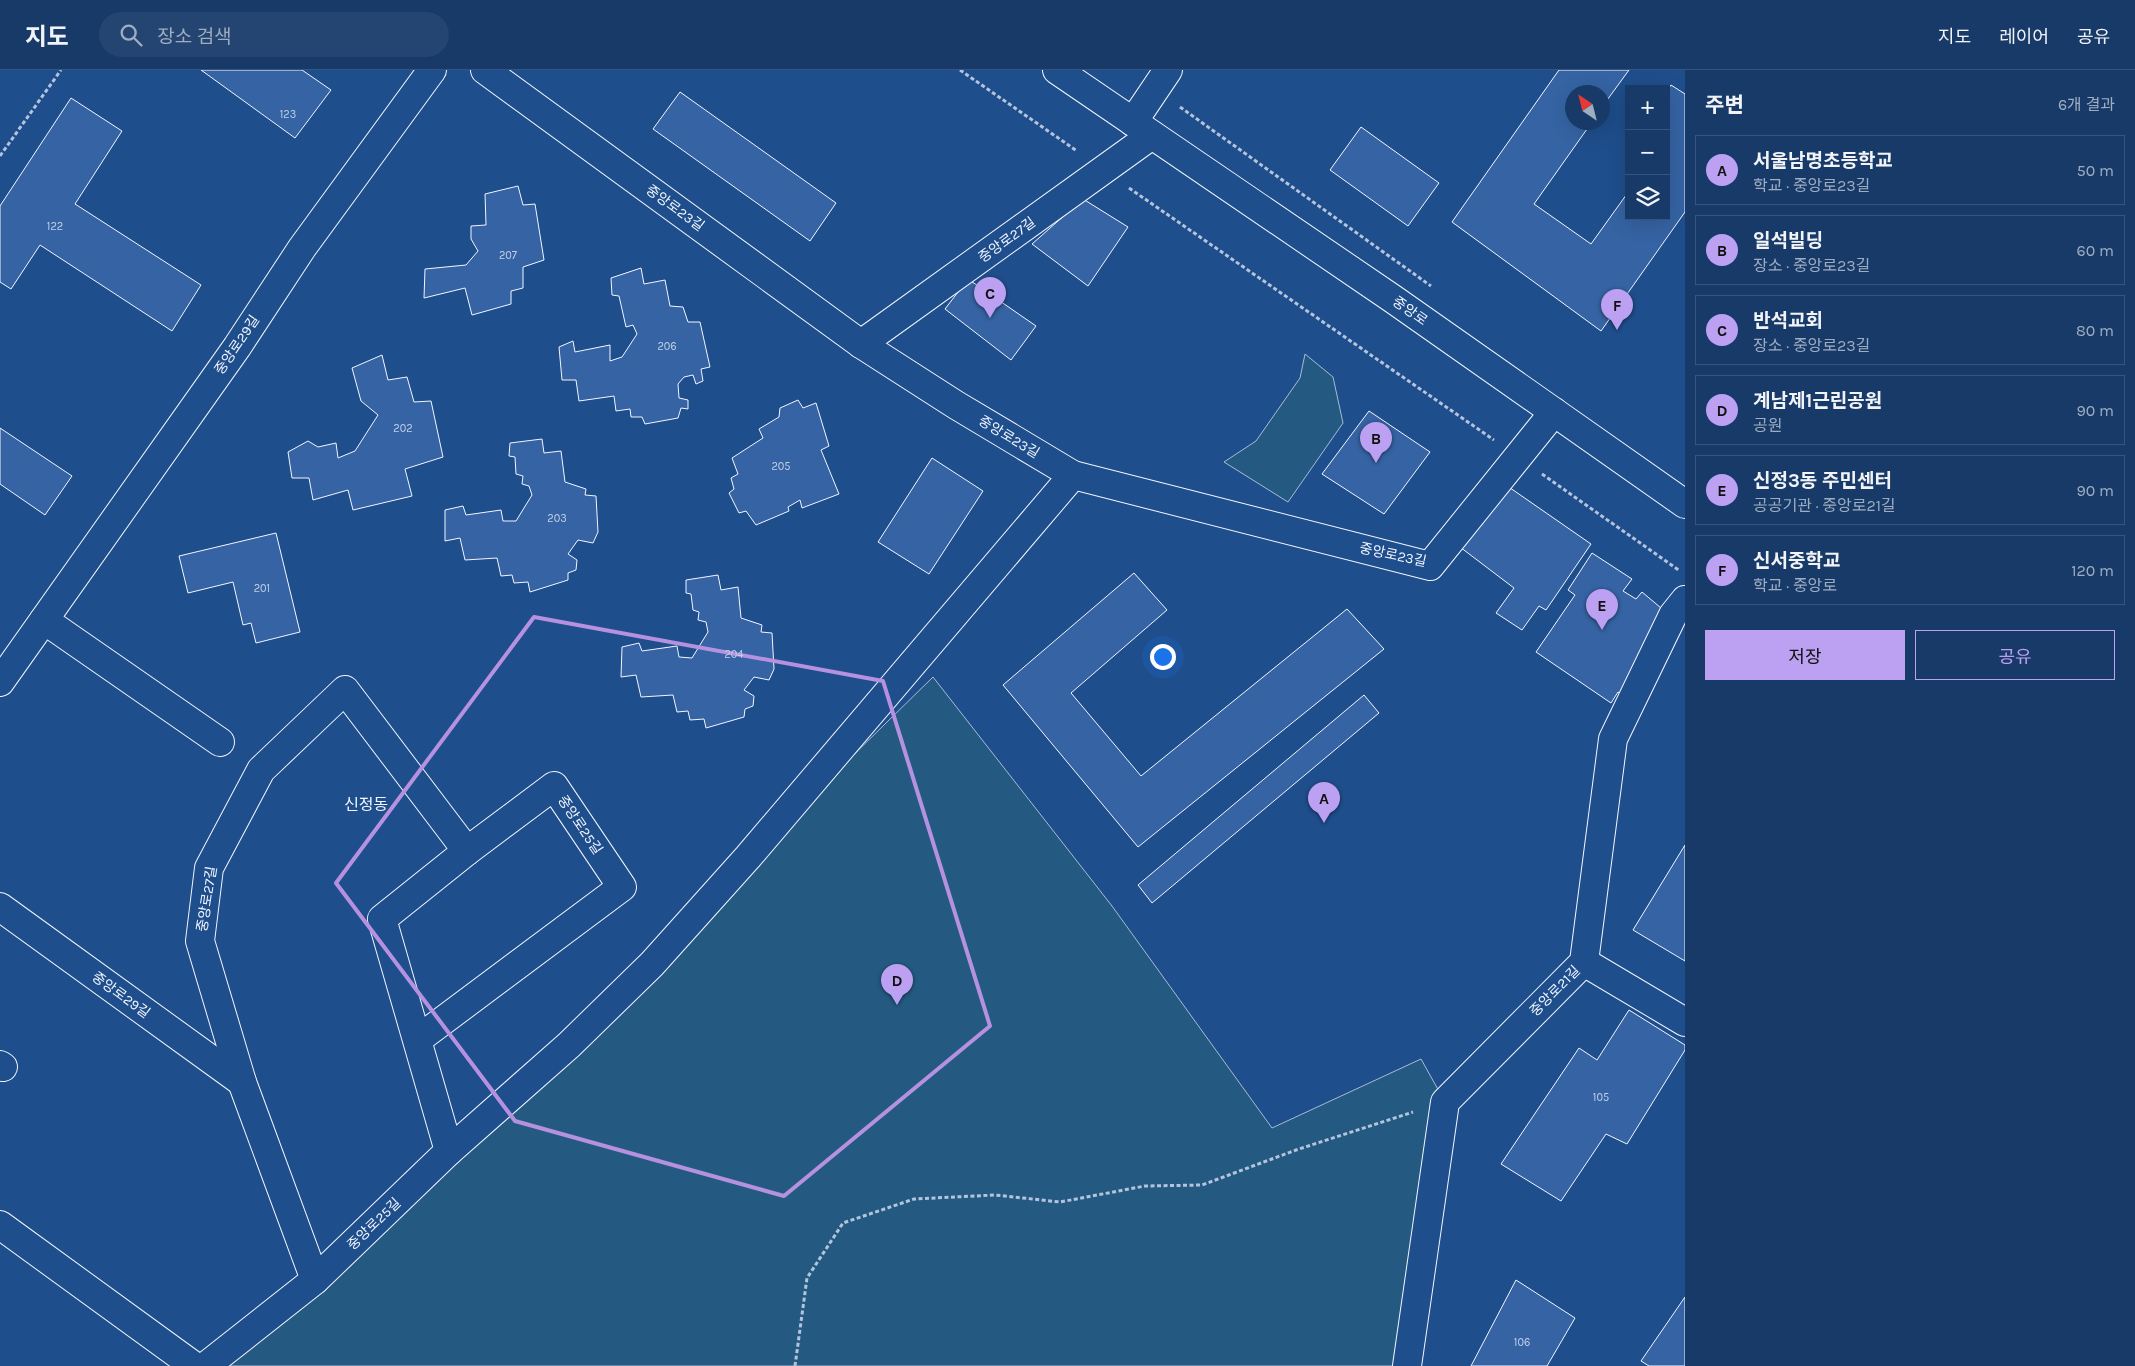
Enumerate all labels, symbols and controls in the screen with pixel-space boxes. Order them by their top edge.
search box [99,12,449,57]
icon: search [117,21,145,49]
text: 지도 [25,23,69,51]
text: 장소 검색 [157,26,232,48]
text: 지도 [1938,26,1971,48]
text: 레이어 [1999,26,2049,48]
text: 공유 [2077,26,2110,48]
north arrow [1565,85,1610,130]
map controls [1625,85,1670,220]
button: + [1625,85,1670,130]
text: 주변 [1705,93,1744,117]
text: 6개 결과 [2058,95,2115,114]
house number: 123 [280,108,296,121]
button: − [1625,130,1670,175]
text: 서울남명초등학교 [1753,150,1893,172]
text: A [1717,161,1727,180]
text: 50 m [2077,161,2114,180]
button: layers [1625,175,1670,220]
text: 학교 · 중앙로23길 [1753,176,1871,195]
street label: 중앙로23길 [643,181,707,235]
street label: 중앙로27길 [975,214,1039,266]
house number: 122 [47,220,63,233]
text: 일석빌딩 [1753,230,1823,252]
text: B [1717,241,1727,260]
text: 60 m [2077,241,2114,260]
house number: 207 [499,249,517,262]
text: 장소 · 중앙로23길 [1753,256,1871,275]
pin: C [974,277,1006,318]
pin: F [1601,289,1633,330]
street label: 중앙로 [1389,293,1431,329]
text: 반석교회 [1753,310,1823,332]
street label: 중앙로29길 [211,312,263,378]
text: C [1717,321,1727,340]
text: 80 m [2076,321,2114,340]
text: 장소 · 중앙로23길 [1753,336,1871,355]
house number: 206 [657,340,677,353]
text: 계남제1근린공원 [1753,390,1882,412]
text: D [1717,401,1727,420]
text: 90 m [2076,401,2114,420]
street label: 중앙로23길 [976,412,1042,462]
text: 공원 [1753,416,1782,435]
house number: 202 [393,422,413,435]
pin: B [1360,422,1392,463]
house number: 205 [771,460,791,473]
text: 신정3동 주민센터 [1753,470,1892,492]
text: E [1717,481,1727,500]
text: 90 m [2076,481,2114,500]
text: 공공기관 · 중앙로21길 [1753,496,1896,515]
house number: 203 [547,512,567,525]
street label: 중앙로23길 [1358,540,1428,570]
text: 신서중학교 [1753,550,1840,572]
text: F [1718,561,1726,580]
text: 120 m [2071,561,2114,580]
text: 학교 · 중앙로 [1753,576,1837,595]
house number: 201 [254,582,270,595]
pin: E [1586,589,1618,630]
button: 저장 [1705,630,1905,680]
button: 공유 [1915,630,2115,680]
your location [1150,644,1176,670]
house number: 204 [724,648,744,661]
pin: A [1308,782,1340,823]
street label: 중앙로25길 [554,792,606,858]
district label: 신정동 [344,795,388,814]
street label: 중앙로27길 [193,865,221,933]
street label: 중앙로21길 [1526,962,1584,1020]
pin: D [881,964,913,1005]
street label: 중앙로29길 [89,968,153,1022]
house number: 105 [1593,1091,1609,1104]
street label: 중앙로25길 [344,1194,404,1254]
house number: 106 [1514,1336,1530,1349]

